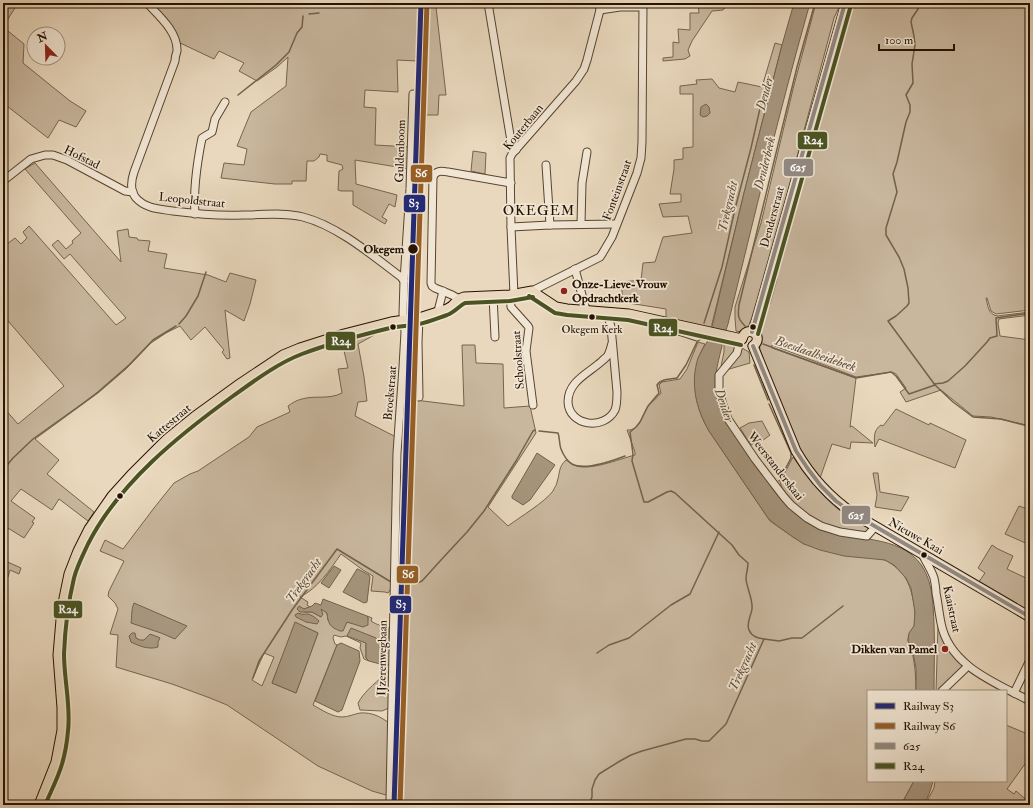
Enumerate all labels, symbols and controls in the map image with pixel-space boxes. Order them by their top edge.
north arrow [26,26,66,66]
scale bar [879,26,954,52]
text: N [34,29,50,46]
text: 100 m [885,33,914,48]
water label: Dender [753,73,777,113]
street label: Kouterbaan [500,101,547,154]
street label: Guldenboom [392,119,409,183]
line badge: R24 [797,131,828,150]
text: R24 [803,134,824,148]
water label: Denderbeek [750,135,779,192]
street label: Hofstad [61,142,102,173]
street label: Fonteinstraat [600,158,635,223]
line badge: 625 [783,158,814,177]
text: 625 [790,161,806,174]
line badge: S6 [410,164,433,183]
text: S6 [415,167,428,180]
water label: Trekgracht [714,178,742,233]
street label: Denderstraat [757,185,788,249]
street label: Leopoldstraat [158,190,226,211]
line badge: S3 [403,194,426,213]
text: S3 [409,197,419,210]
district label: OKEGEM [503,202,575,219]
place label: Okegem [363,242,405,257]
marker: Okegem [406,242,420,256]
place label: Onze-Lieve-Vrouw Opdrachtkerk [572,277,668,306]
marker: Onze-Lieve-Vrouw Opdrachtkerk [559,286,569,296]
marker: Okegem Kerk [587,312,597,322]
line badge: R24 [648,318,678,337]
unlabelled marker [388,322,398,332]
text: R24 [653,322,674,336]
unlabelled marker [748,322,758,332]
place label: Okegem Kerk [562,323,623,336]
street label: Schoolstraat [509,330,528,390]
line badge: R24 [325,331,356,351]
water label: Boesdaalheidebeek [772,332,858,375]
text: R24 [331,335,352,349]
street label: Broekstraat [381,365,400,421]
water label: Dender [711,385,738,425]
street label: Kattestraat [144,401,194,446]
street label: Weerstanderskaai [744,428,807,504]
unlabelled marker [115,491,125,501]
line badge: 625 [841,505,871,525]
text: 625 [848,509,864,522]
street label: Nieuwe Kaai [885,515,946,558]
unlabelled marker [919,550,929,560]
water label: Trekgracht [282,554,326,606]
line badge: S6 [396,565,419,584]
text: S6 [402,568,415,581]
street label: Kaaistraat [939,584,964,634]
line badge: S3 [389,595,412,614]
text: S3 [396,598,406,611]
line badge: R24 [53,600,83,619]
text: R24 [58,603,79,617]
street label: IJzerenwegbaan [374,620,391,696]
water label: Trekgracht [725,639,761,693]
place label: Dikken van Pamel [851,642,938,657]
marker: Dikken van Pamel [940,644,950,654]
legend [867,690,1007,782]
text: Railway S3 [903,699,954,714]
text: Railway S6 [903,719,956,734]
text: 625 [903,739,921,754]
text: R24 [903,759,925,774]

